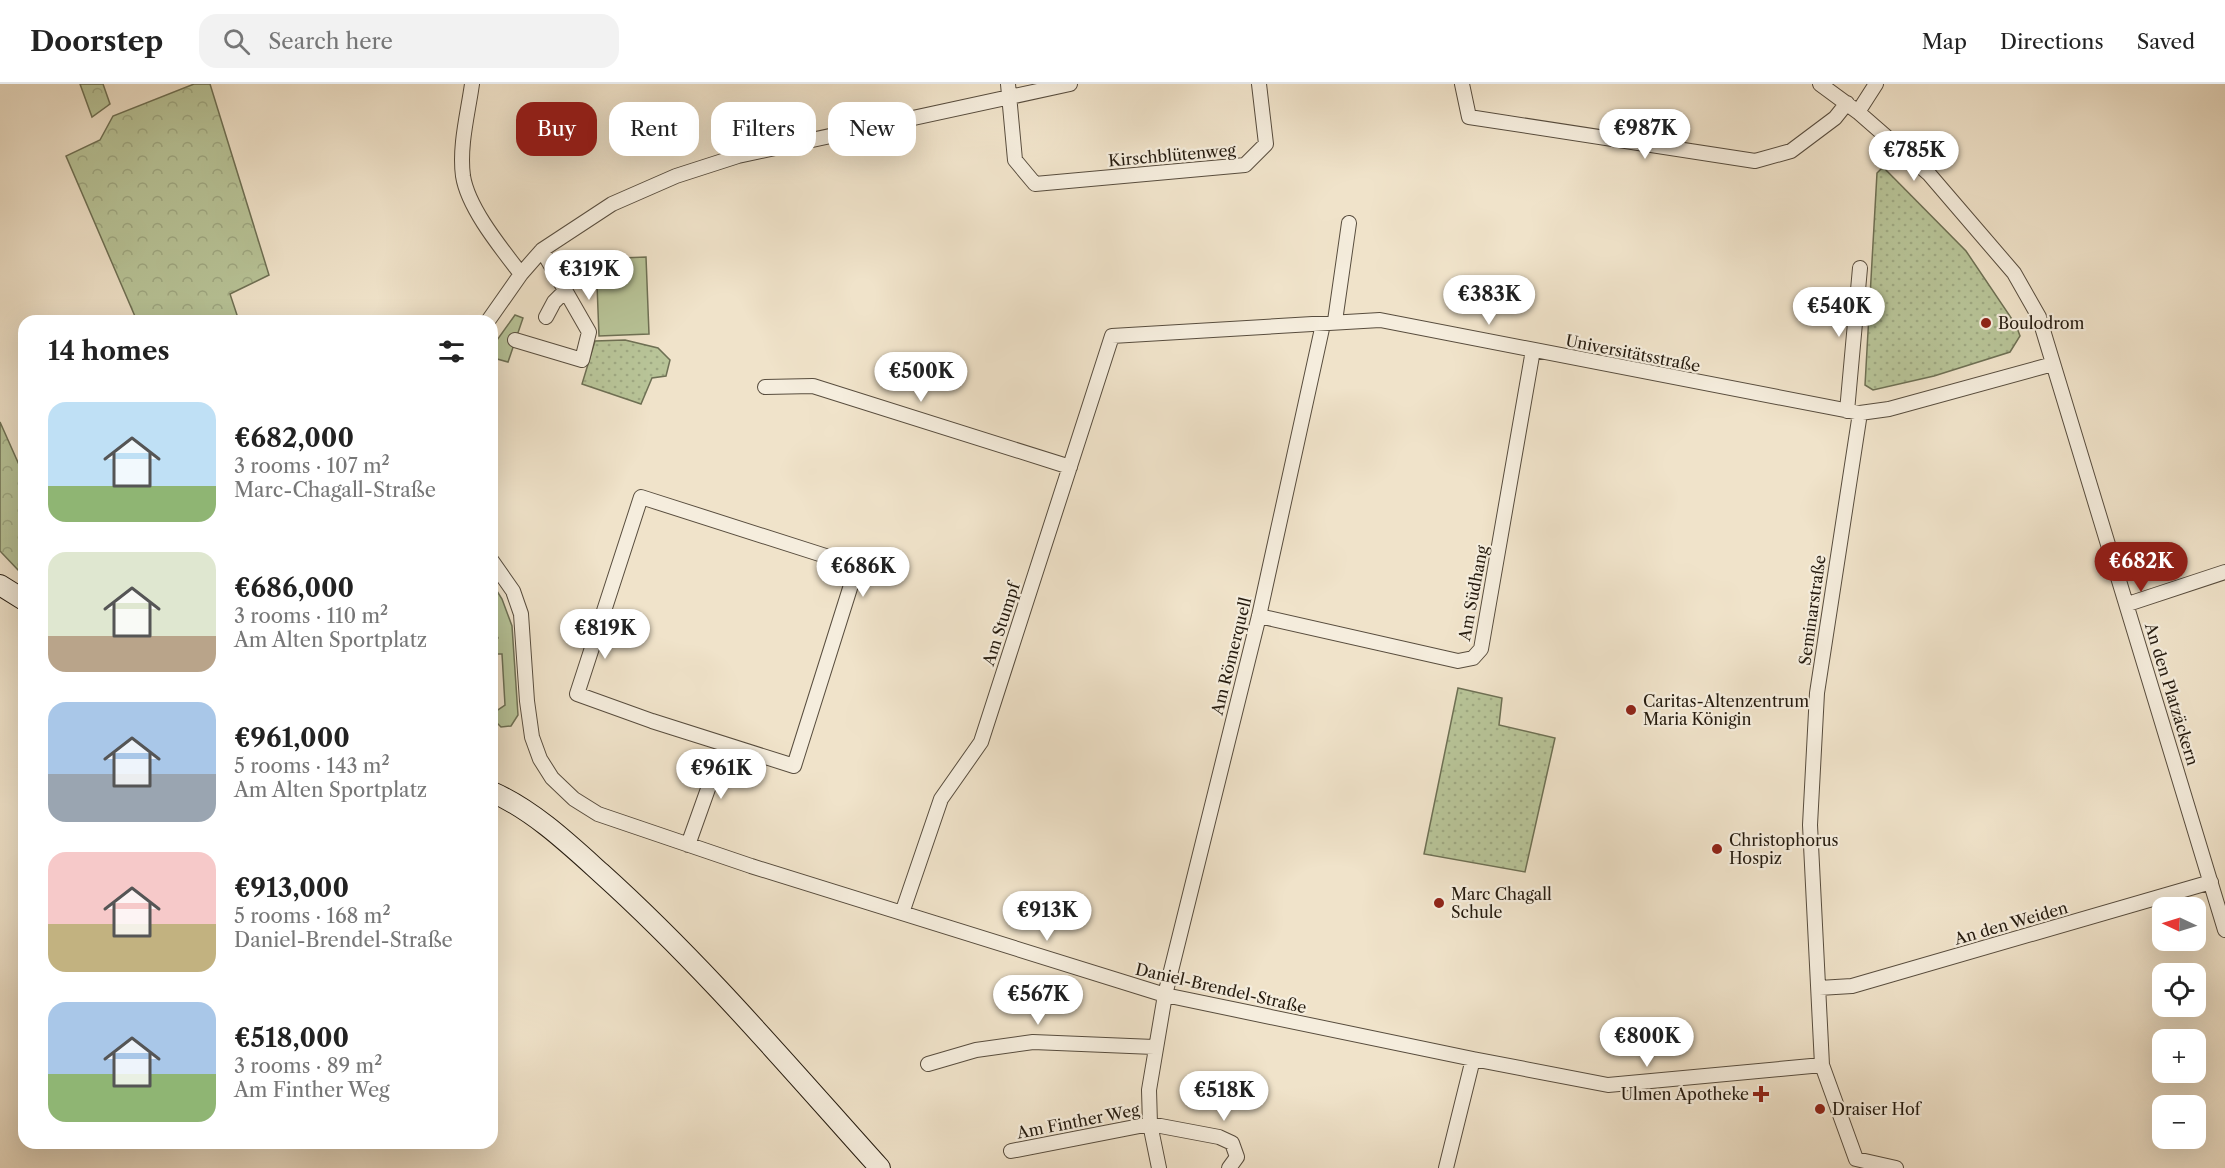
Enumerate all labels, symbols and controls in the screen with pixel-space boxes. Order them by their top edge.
search box [199,14,619,68]
text: Doorstep [30,24,163,58]
icon: search [220,25,253,58]
text: Search here [268,28,393,55]
text: Map [1922,29,1967,54]
text: Directions [2000,29,2104,54]
text: Saved [2137,29,2195,54]
chip: Buy [516,102,597,156]
chip: Rent [609,102,699,156]
chip: Filters [711,102,816,156]
chip: New [828,102,916,156]
pin: €987K [1603,109,1687,160]
text: €987K [1613,116,1677,140]
pin: €785K [1872,131,1956,182]
text: €785K [1883,138,1945,162]
street label: Kirschblütenweg [1107,139,1237,171]
pin: €319K [547,250,631,301]
text: €319K [559,257,619,281]
pin: €383K [1447,275,1531,326]
text: €383K [1457,282,1521,306]
pin: €540K [1797,287,1881,338]
text: €540K [1807,294,1871,318]
place label: Boulodrom [1998,313,2084,333]
marker: Boulodrom [1979,316,1993,330]
street label: Universitätsstraße [1564,330,1702,376]
text: 14 homes [48,335,170,367]
icon: filters [435,335,468,368]
pin: €500K [879,352,963,403]
text: €500K [888,359,954,383]
text: €682,000 [234,422,354,454]
icon: home [96,426,168,498]
text: 3 rooms · 107 m² [234,454,390,478]
text: Marc-Chagall-Straße [234,478,436,502]
pin: €682K [2099,542,2183,593]
street label: Am Südhang [1454,543,1492,643]
pin: €686K [821,547,905,598]
text: €682K [2109,549,2173,573]
text: €686K [831,554,895,578]
street label: Seminarstraße [1794,554,1830,666]
text: €686,000 [234,572,354,604]
icon: home [96,576,168,648]
street label: Am Stumpf [978,578,1025,669]
street label: Am Römerquell [1206,595,1255,718]
text: 3 rooms · 110 m² [234,604,388,628]
pin: €819K [563,609,647,660]
text: €819K [574,616,636,640]
street label: An den Platzäckern [2141,619,2203,768]
text: Am Alten Sportplatz [234,628,427,652]
place label: Caritas-Altenzentrum Maria Königin [1643,691,1809,729]
marker: Caritas-Altenzentrum Maria Königin [1624,703,1638,717]
text: €961,000 [234,722,350,754]
icon: home [96,726,168,798]
pin: €961K [679,749,763,800]
text: 5 rooms · 143 m² [234,754,390,778]
text: €961K [690,756,752,780]
text: Am Alten Sportplatz [234,778,427,802]
place label: Christophorus Hospiz [1729,830,1839,868]
marker: Christophorus Hospiz [1710,842,1724,856]
text: €913,000 [234,872,349,904]
icon: home [96,876,168,948]
place label: Marc Chagall Schule [1451,884,1552,922]
pin: €913K [1005,891,1089,942]
marker: Marc Chagall Schule [1432,896,1446,910]
street label: An den Weiden [1951,897,2070,949]
north arrow [2152,897,2206,951]
map controls [2152,897,2206,1149]
text: €913K [1017,898,1077,922]
text: 5 rooms · 168 m² [234,904,391,928]
text: Daniel-Brendel-Straße [234,928,453,952]
street label: Daniel-Brendel-Straße [1133,959,1309,1017]
button: locate [2152,963,2206,1017]
pin: €567K [996,975,1080,1026]
text: €567K [1007,982,1069,1006]
pin: €800K [1605,1017,1689,1068]
text: €518,000 [234,1022,349,1054]
text: €800K [1614,1024,1680,1048]
icon: home [96,1026,168,1098]
button: + [2152,1029,2206,1083]
text: 3 rooms · 89 m² [234,1054,382,1078]
pin: €518K [1182,1071,1266,1122]
text: Am Finther Weg [234,1078,390,1102]
text: €518K [1193,1078,1255,1102]
place label: Ulmen Apotheke [1621,1084,1749,1104]
marker: Ulmen Apotheke [1754,1087,1768,1101]
button: − [2152,1095,2206,1149]
street label: Am Finther Weg [1014,1099,1142,1143]
place label: Draiser Hof [1832,1099,1923,1119]
marker: Draiser Hof [1813,1102,1827,1116]

